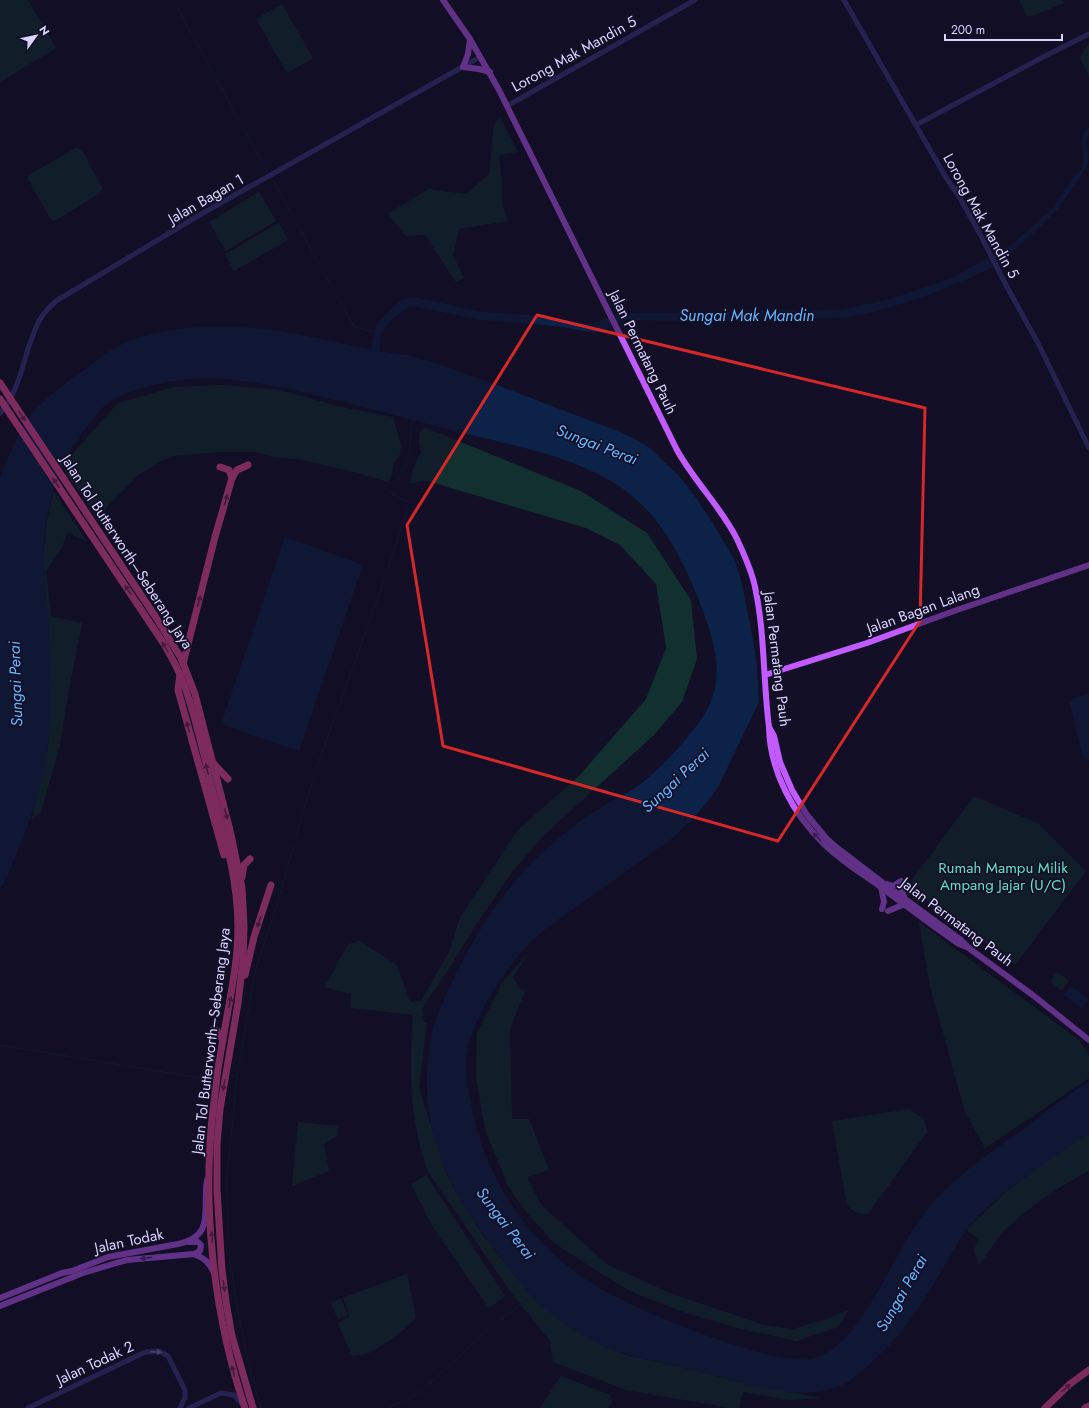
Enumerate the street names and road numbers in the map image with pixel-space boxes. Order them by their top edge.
street label: Lorong Mak Mandin 5 [507,10,641,98]
street label: Lorong Mak Mandin 5 [937,149,1025,283]
street label: Jalan Bagan 1 [162,168,248,231]
street label: Jalan Permatang Pauh [602,284,683,418]
street label: Jalan Tol Butterworth–Seberang Jaya [55,449,198,654]
street label: Jalan Bagan Lalang [862,578,983,640]
street label: Jalan Permatang Pauh [758,588,796,728]
street label: Jalan Permatang Pauh [895,871,1018,972]
street label: Jalan Tol Butterworth–Seberang Jaya [186,926,236,1158]
street label: Jalan Todak [91,1223,166,1259]
street label: Jalan Todak 2 [51,1336,137,1391]

